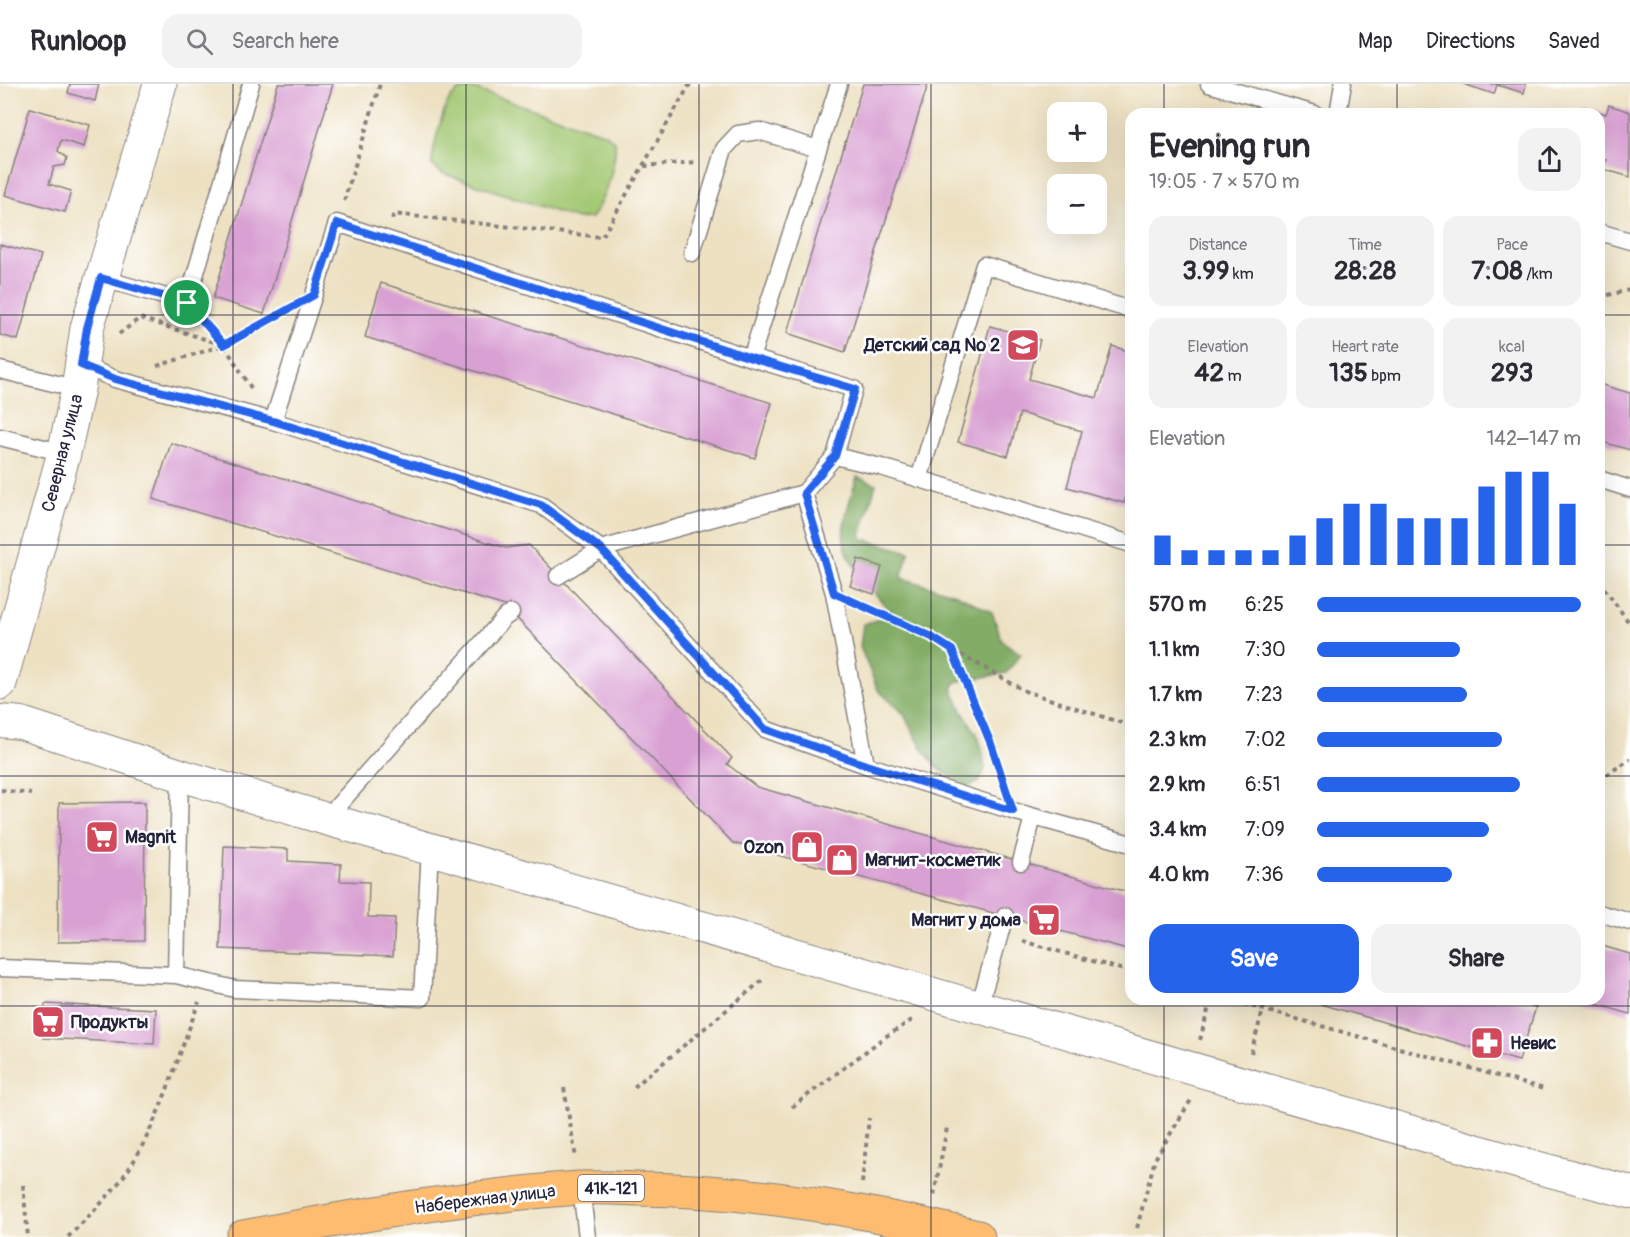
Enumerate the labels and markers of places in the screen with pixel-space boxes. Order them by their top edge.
pin [161,277,212,328]
school or university icon: Детский сад № 2 [1005,327,1041,363]
place label: Детский сад № 2 [863,334,1000,357]
supermarket icon: Magnit [84,819,120,855]
place label: Magnit [125,826,177,849]
shop icon: Ozon [789,829,825,865]
place label: Ozon [744,836,784,859]
shop icon: Магнит-косметик [824,842,860,878]
place label: Магнит-косметик [865,849,1001,872]
supermarket icon: Магнит у дома [1026,902,1062,938]
place label: Магнит у дома [911,909,1022,932]
supermarket icon: Продукты [30,1004,66,1040]
place label: Продукты [71,1011,148,1034]
pharmacy icon: Невис [1469,1025,1505,1061]
place label: Невис [1510,1032,1556,1055]

